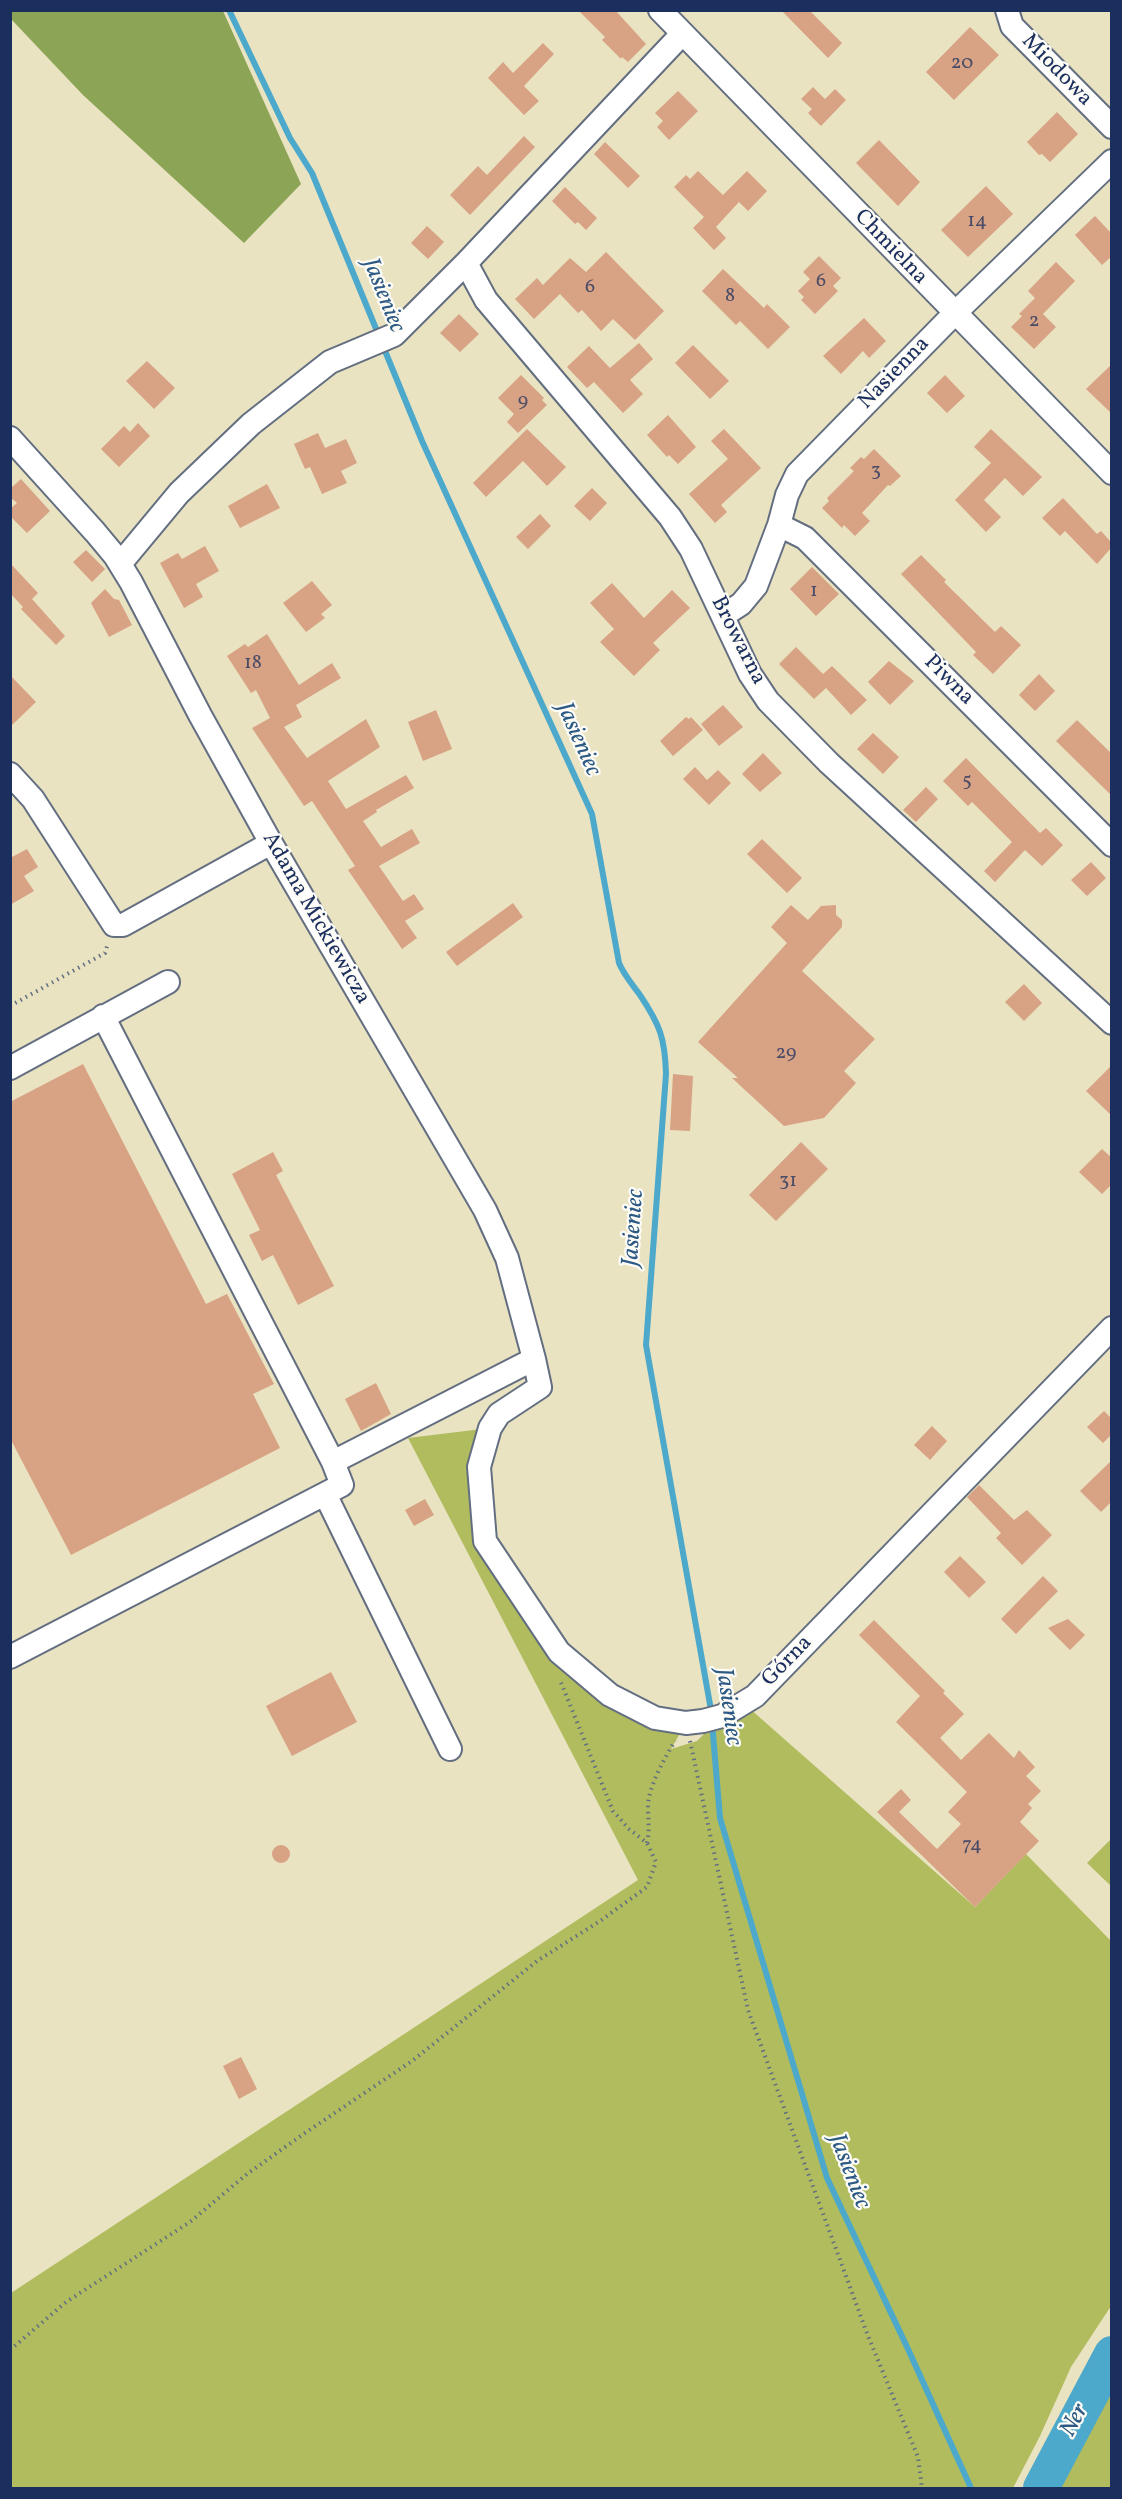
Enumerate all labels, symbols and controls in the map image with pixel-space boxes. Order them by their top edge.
street label: Miodowa [1015,29,1097,113]
house number: 20 [951,52,973,76]
street label: Chmielna [848,205,932,291]
house number: 14 [967,210,987,234]
water label: Jasieniec [354,255,410,337]
house number: 6 [816,270,826,294]
house number: 6 [585,276,595,300]
house number: 8 [725,285,735,309]
house number: 2 [1029,310,1039,334]
street label: Nasienna [854,332,936,416]
house number: 9 [518,390,528,414]
house number: 3 [871,460,881,484]
house number: 1 [810,580,818,604]
street label: Browarna [704,592,770,690]
street label: Piwna [917,650,979,712]
house number: 18 [244,652,262,676]
water label: Jasieniec [548,699,606,781]
house number: 5 [962,770,972,794]
street label: Adama Mickiewicza [255,828,375,1010]
house number: 29 [776,1042,796,1066]
house number: 31 [779,1170,797,1194]
water label: Jasieniec [618,1188,652,1268]
street label: Górna [757,1631,819,1693]
water label: Jasieniec [707,1667,747,1747]
house number: 74 [962,1834,982,1858]
water label: Jasieniec [821,2131,875,2213]
water label: Ner [1055,2399,1097,2443]

